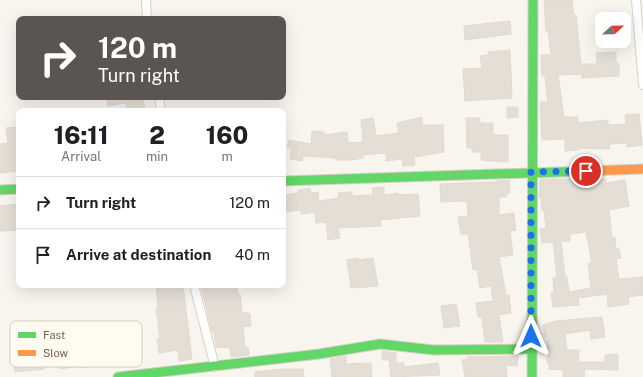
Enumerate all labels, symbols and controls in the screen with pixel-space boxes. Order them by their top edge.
north arrow [595,12,631,48]
map controls [595,12,631,48]
text: 120 m [98,31,177,64]
icon: right [32,32,84,84]
text: Turn right [98,65,180,86]
text: 16:11 [54,121,108,149]
text: 2 [149,121,165,149]
text: 160 [206,121,248,149]
text: Arrival [61,149,101,164]
text: min [146,149,168,164]
text: m [221,149,233,164]
pin [569,154,603,188]
icon: arrive [575,160,597,182]
icon: right [32,192,54,214]
text: Turn right [66,194,136,211]
text: 120 m [229,194,270,211]
icon: arrive [32,244,54,266]
text: Arrive at destination [66,246,211,263]
text: 40 m [235,246,270,263]
position arrow [510,315,552,357]
legend [10,321,142,367]
text: Fast [43,329,65,341]
text: Slow [43,347,69,359]

